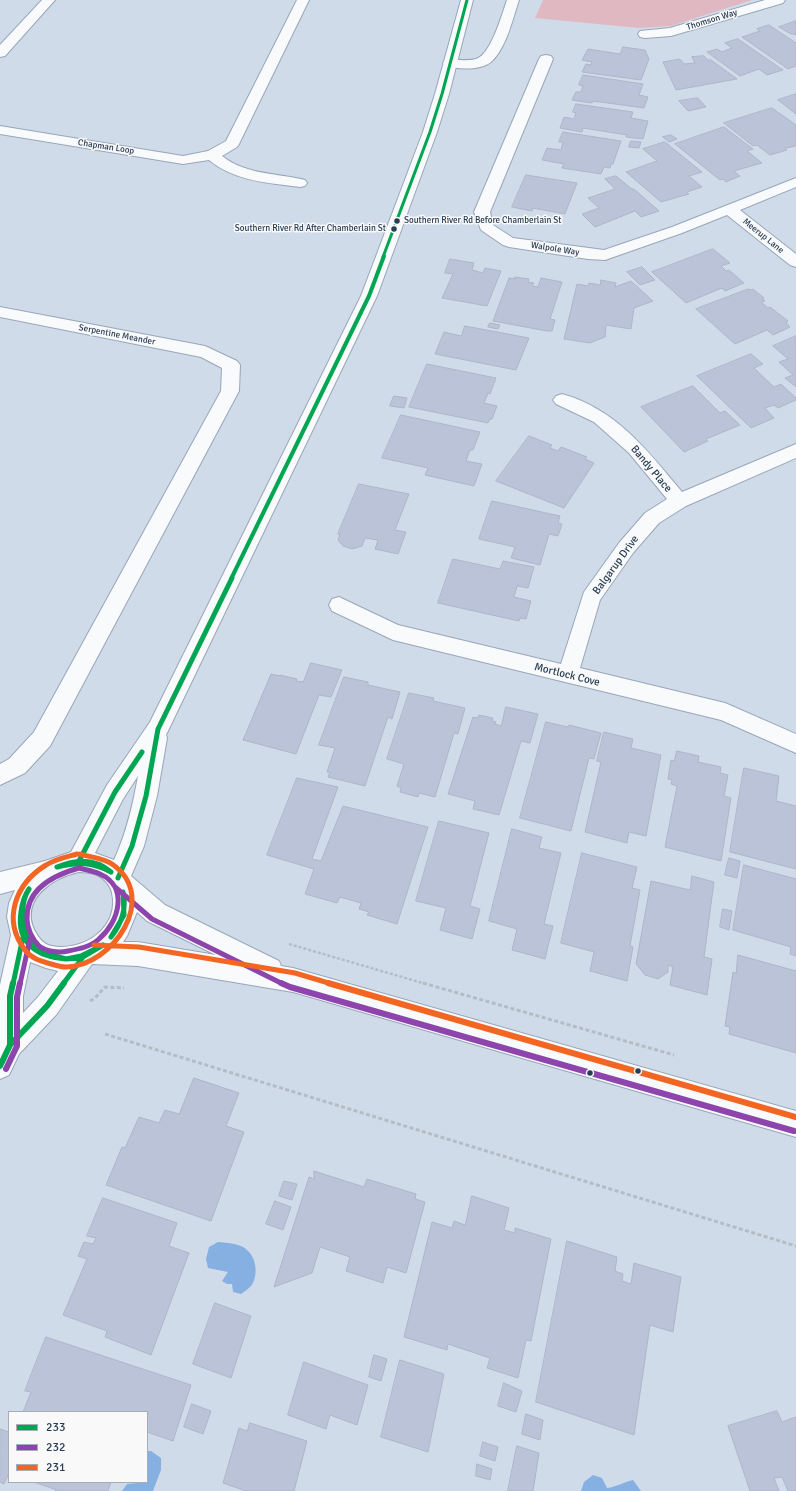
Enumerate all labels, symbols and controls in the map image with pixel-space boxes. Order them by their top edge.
street label: Thomson Way [685,7,739,33]
street label: Chapman Loop [77,137,135,157]
marker: Southern River Rd Before Chamberlain St [392,216,402,226]
place label: Southern River Rd Before Chamberlain St [404,216,561,226]
street label: Meerup Lane [740,216,786,256]
place label: Southern River Rd After Chamberlain St [235,224,386,234]
marker: Southern River Rd After Chamberlain St [389,224,399,234]
street label: Walpole Way [530,240,580,258]
street label: Serpentine Meander [78,322,156,348]
street label: Bandy Place [628,443,674,495]
street label: Balgarup Drive [590,533,642,597]
street label: Mortlock Cove [533,660,601,690]
unlabelled marker [633,1066,643,1076]
unlabelled marker [585,1068,595,1078]
legend [8,1411,148,1483]
text: 233 [46,1420,65,1435]
text: 232 [46,1440,65,1455]
text: 231 [46,1460,65,1475]

